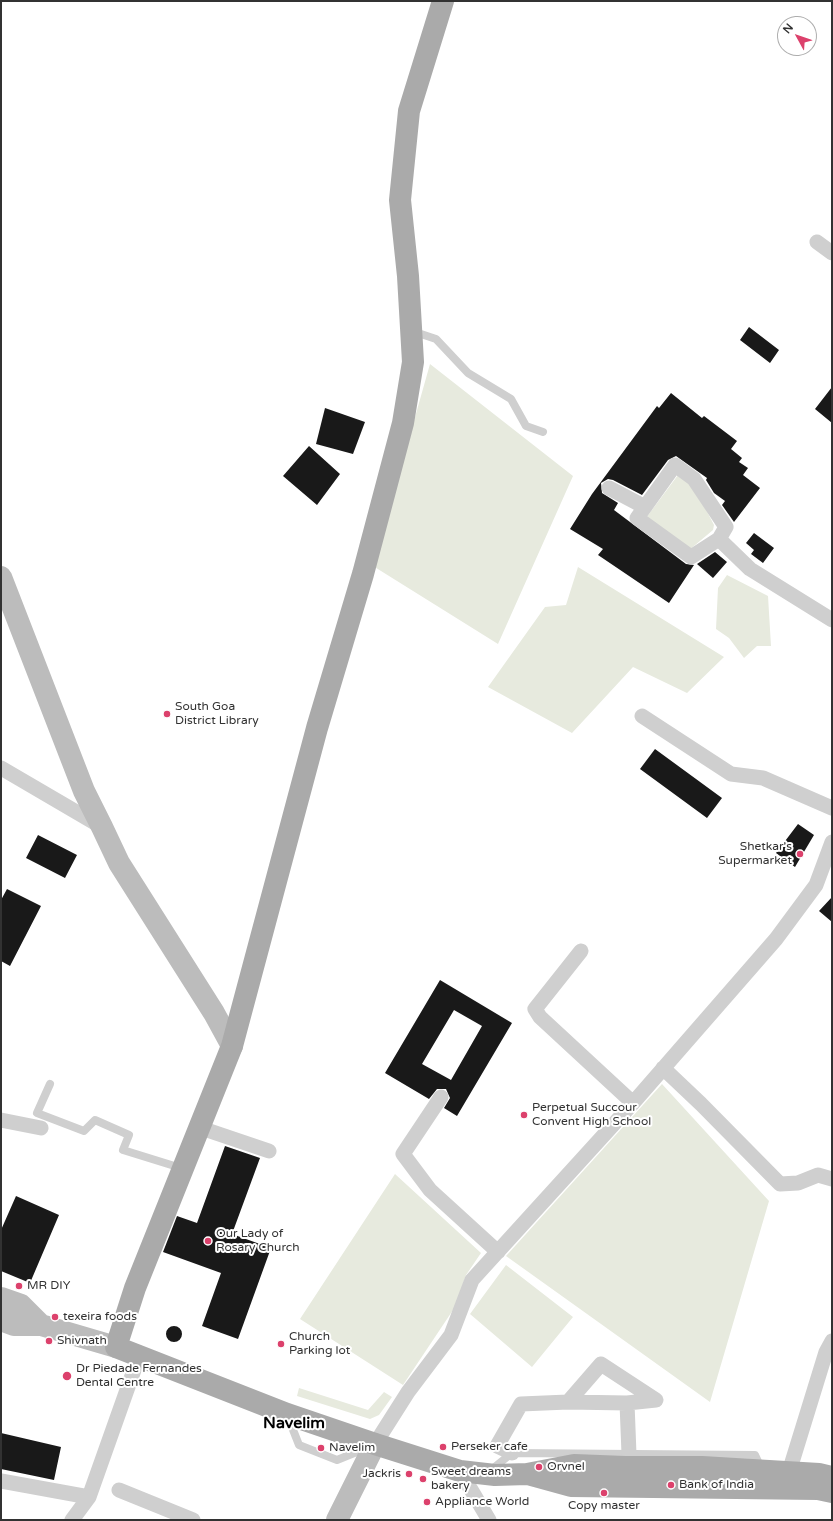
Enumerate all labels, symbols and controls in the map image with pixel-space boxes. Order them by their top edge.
north arrow [777,16,817,56]
text: N [780,21,796,36]
place label: South Goa District Library [175,700,259,728]
marker: South Goa District Library [162,709,172,719]
place label: Shetkar's Supermarket [718,840,792,868]
marker: Shetkar's Supermarket [795,849,805,859]
place label: Perpetual Succour Convent High School [532,1101,651,1129]
marker: Perpetual Succour Convent High School [519,1110,529,1120]
place label: Our Lady of Rosary Church [216,1227,300,1255]
marker: Our Lady of Rosary Church [203,1236,213,1246]
place label: MR DIY [27,1279,70,1293]
marker: MR DIY [14,1281,24,1291]
place label: texeira foods [63,1310,137,1324]
marker: texeira foods [50,1312,60,1322]
place label: Church Parking lot [289,1330,350,1358]
place label: Shivnath [57,1334,107,1348]
marker: Shivnath [44,1336,54,1346]
marker: Church Parking lot [276,1339,286,1349]
place label: Dr Piedade Fernandes Dental Centre [76,1362,202,1390]
marker: Dr Piedade Fernandes Dental Centre [61,1370,73,1382]
district label: Navelim [263,1414,325,1434]
place label: Perseker cafe [451,1440,528,1454]
place label: Navelim [329,1441,375,1455]
marker: Perseker cafe [438,1442,448,1452]
marker: Navelim [316,1443,326,1453]
place label: Orvnel [547,1460,585,1474]
marker: Orvnel [534,1462,544,1472]
place label: Sweet dreams bakery [431,1465,511,1493]
place label: Jackris [362,1467,401,1481]
marker: Jackris [404,1469,414,1479]
marker: Sweet dreams bakery [418,1474,428,1484]
place label: Bank of India [679,1478,754,1492]
marker: Bank of India [666,1480,676,1490]
marker: Copy master [599,1488,609,1498]
place label: Appliance World [435,1495,529,1509]
marker: Appliance World [422,1497,432,1507]
place label: Copy master [568,1499,640,1513]

